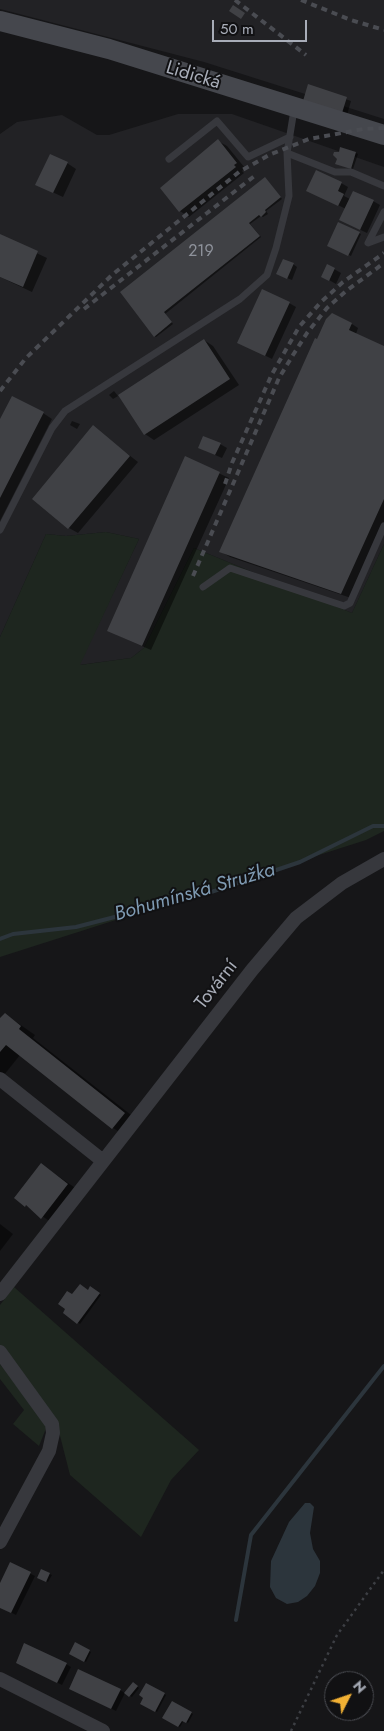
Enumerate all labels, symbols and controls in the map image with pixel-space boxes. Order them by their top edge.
scale bar [214,10,309,42]
text: 50 m [220,18,254,40]
street label: Lidická [163,57,223,95]
house number: 219 [188,242,214,262]
water label: Bohumínská Stružka [112,859,278,927]
street label: Tovární [191,956,243,1014]
north arrow [324,1671,374,1721]
text: N [348,1676,371,1698]

